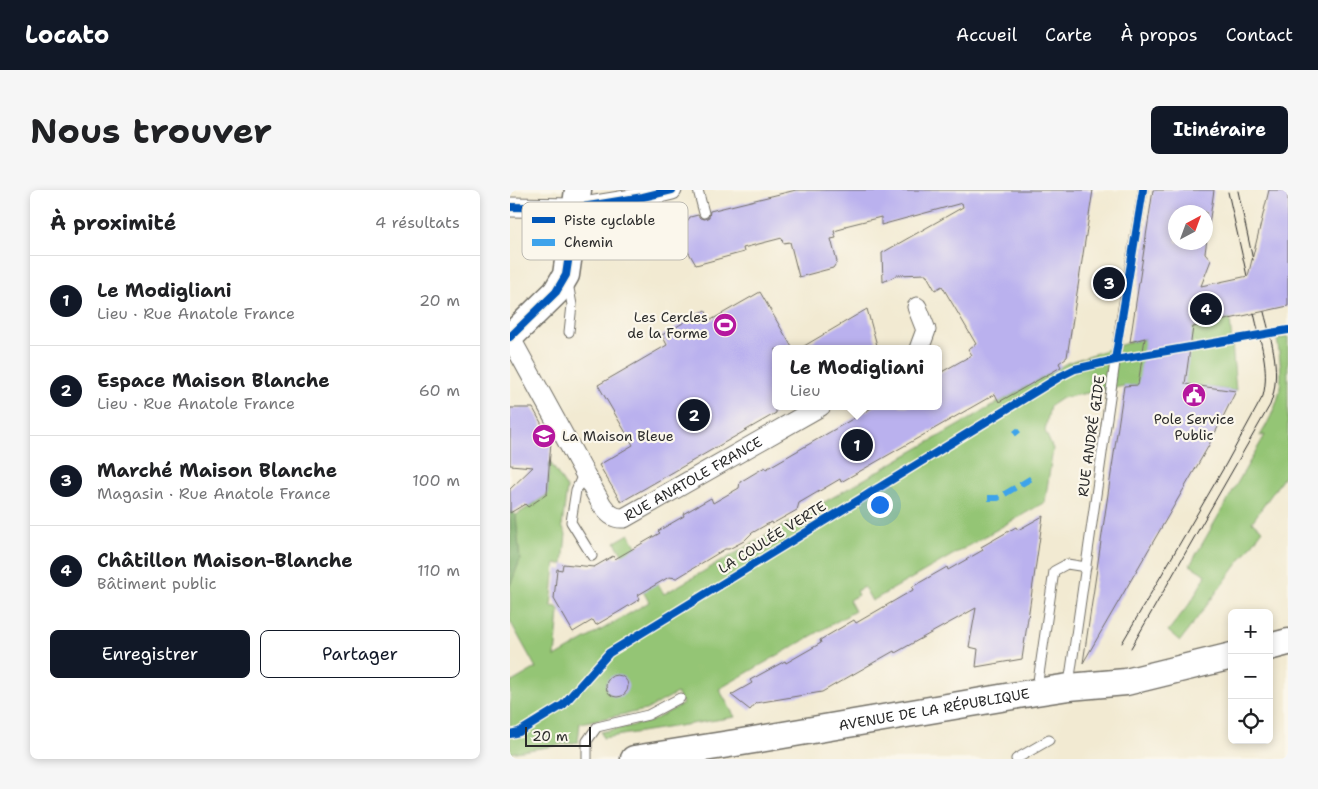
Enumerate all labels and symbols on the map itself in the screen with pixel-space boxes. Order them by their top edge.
legend [522,202,688,260]
north arrow [1168,205,1213,250]
text: Piste cyclable [564,211,655,229]
text: Chemin [564,233,613,251]
pin: 3 [1093,264,1125,302]
pin: 4 [1190,290,1222,328]
place label: Les Cercles de la Forme [627,308,708,342]
sports icon: Les Cercles de la Forme [712,312,738,338]
street label: RUE ANDRÉ GIDE [1074,374,1108,498]
public building icon: Pole Service Public [1181,382,1207,408]
pin: 2 [678,396,710,434]
place label: Pole Service Public [1154,410,1234,444]
school or university icon: La Maison Bleue [531,423,557,449]
pin: 1 [841,426,873,464]
place label: La Maison Bleue [562,427,674,445]
street label: RUE ANATOLE FRANCE [621,432,765,525]
your location [867,492,893,518]
street label: LA COULÉE VERTE [715,496,829,577]
street label: AVENUE DE LA RÉPUBLIQUE [837,684,1031,734]
scale bar [525,724,591,747]

